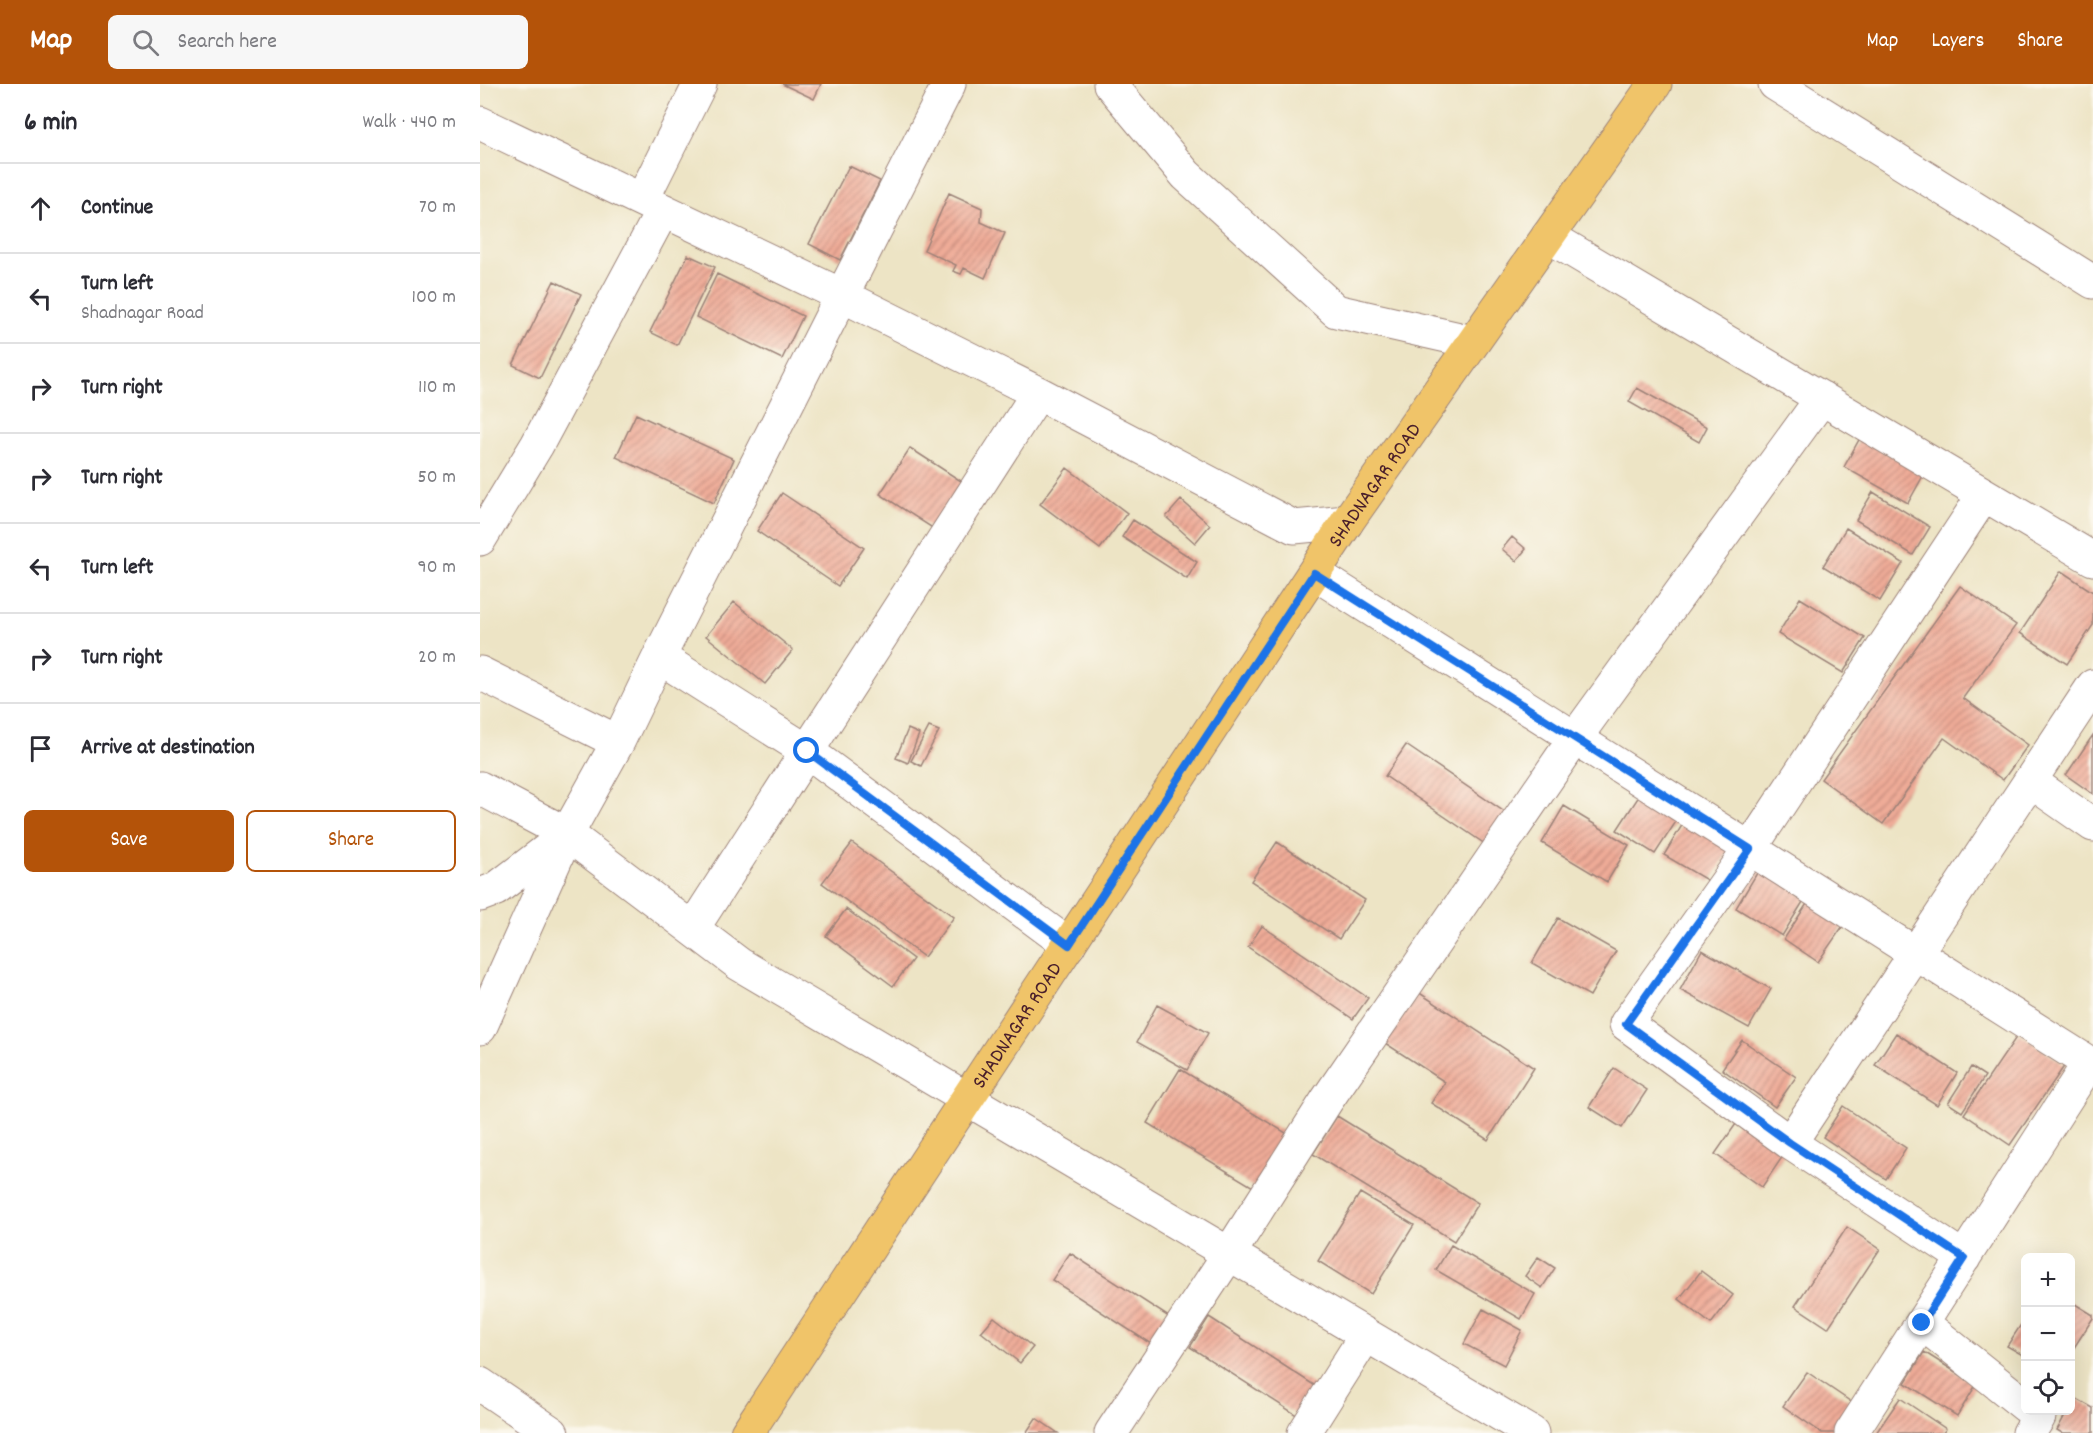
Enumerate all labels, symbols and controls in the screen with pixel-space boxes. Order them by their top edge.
search box [108,15,528,69]
text: Map [30,22,72,62]
icon: search [129,26,162,59]
text: Search here [177,27,277,58]
text: Map [1867,27,1898,57]
text: Layers [1931,27,1984,57]
text: Share [2017,27,2063,57]
text: 6 min [24,105,77,142]
text: Walk · 440 m [363,109,456,137]
icon: ahead [24,192,57,225]
text: Continue [81,193,153,224]
text: 70 m [419,194,456,222]
text: Turn left [81,269,153,300]
icon: left [24,282,57,315]
text: 100 m [412,284,456,312]
text: Shadnagar Road [81,300,204,328]
icon: right [24,372,57,405]
text: Turn right [81,373,163,404]
text: 110 m [418,374,456,402]
street label: SHADNAGAR ROAD [1322,418,1430,554]
icon: right [24,462,57,495]
text: Turn right [81,463,163,494]
text: 50 m [418,464,456,492]
icon: left [24,552,57,585]
text: Turn left [81,553,153,584]
text: 90 m [418,554,456,582]
icon: right [24,642,57,675]
text: Turn right [81,643,163,674]
text: 20 m [418,644,456,672]
icon: arrive [24,732,57,765]
text: Arrive at destination [81,733,255,764]
route start [793,737,819,763]
button: Save [24,810,234,872]
button: Share [246,810,456,872]
street label: SHADNAGAR ROAD [966,957,1071,1095]
map controls [2021,1253,2075,1415]
button: + [2021,1253,2075,1307]
button: − [2021,1307,2075,1361]
route end [1908,1309,1934,1335]
button: locate [2021,1361,2075,1415]

